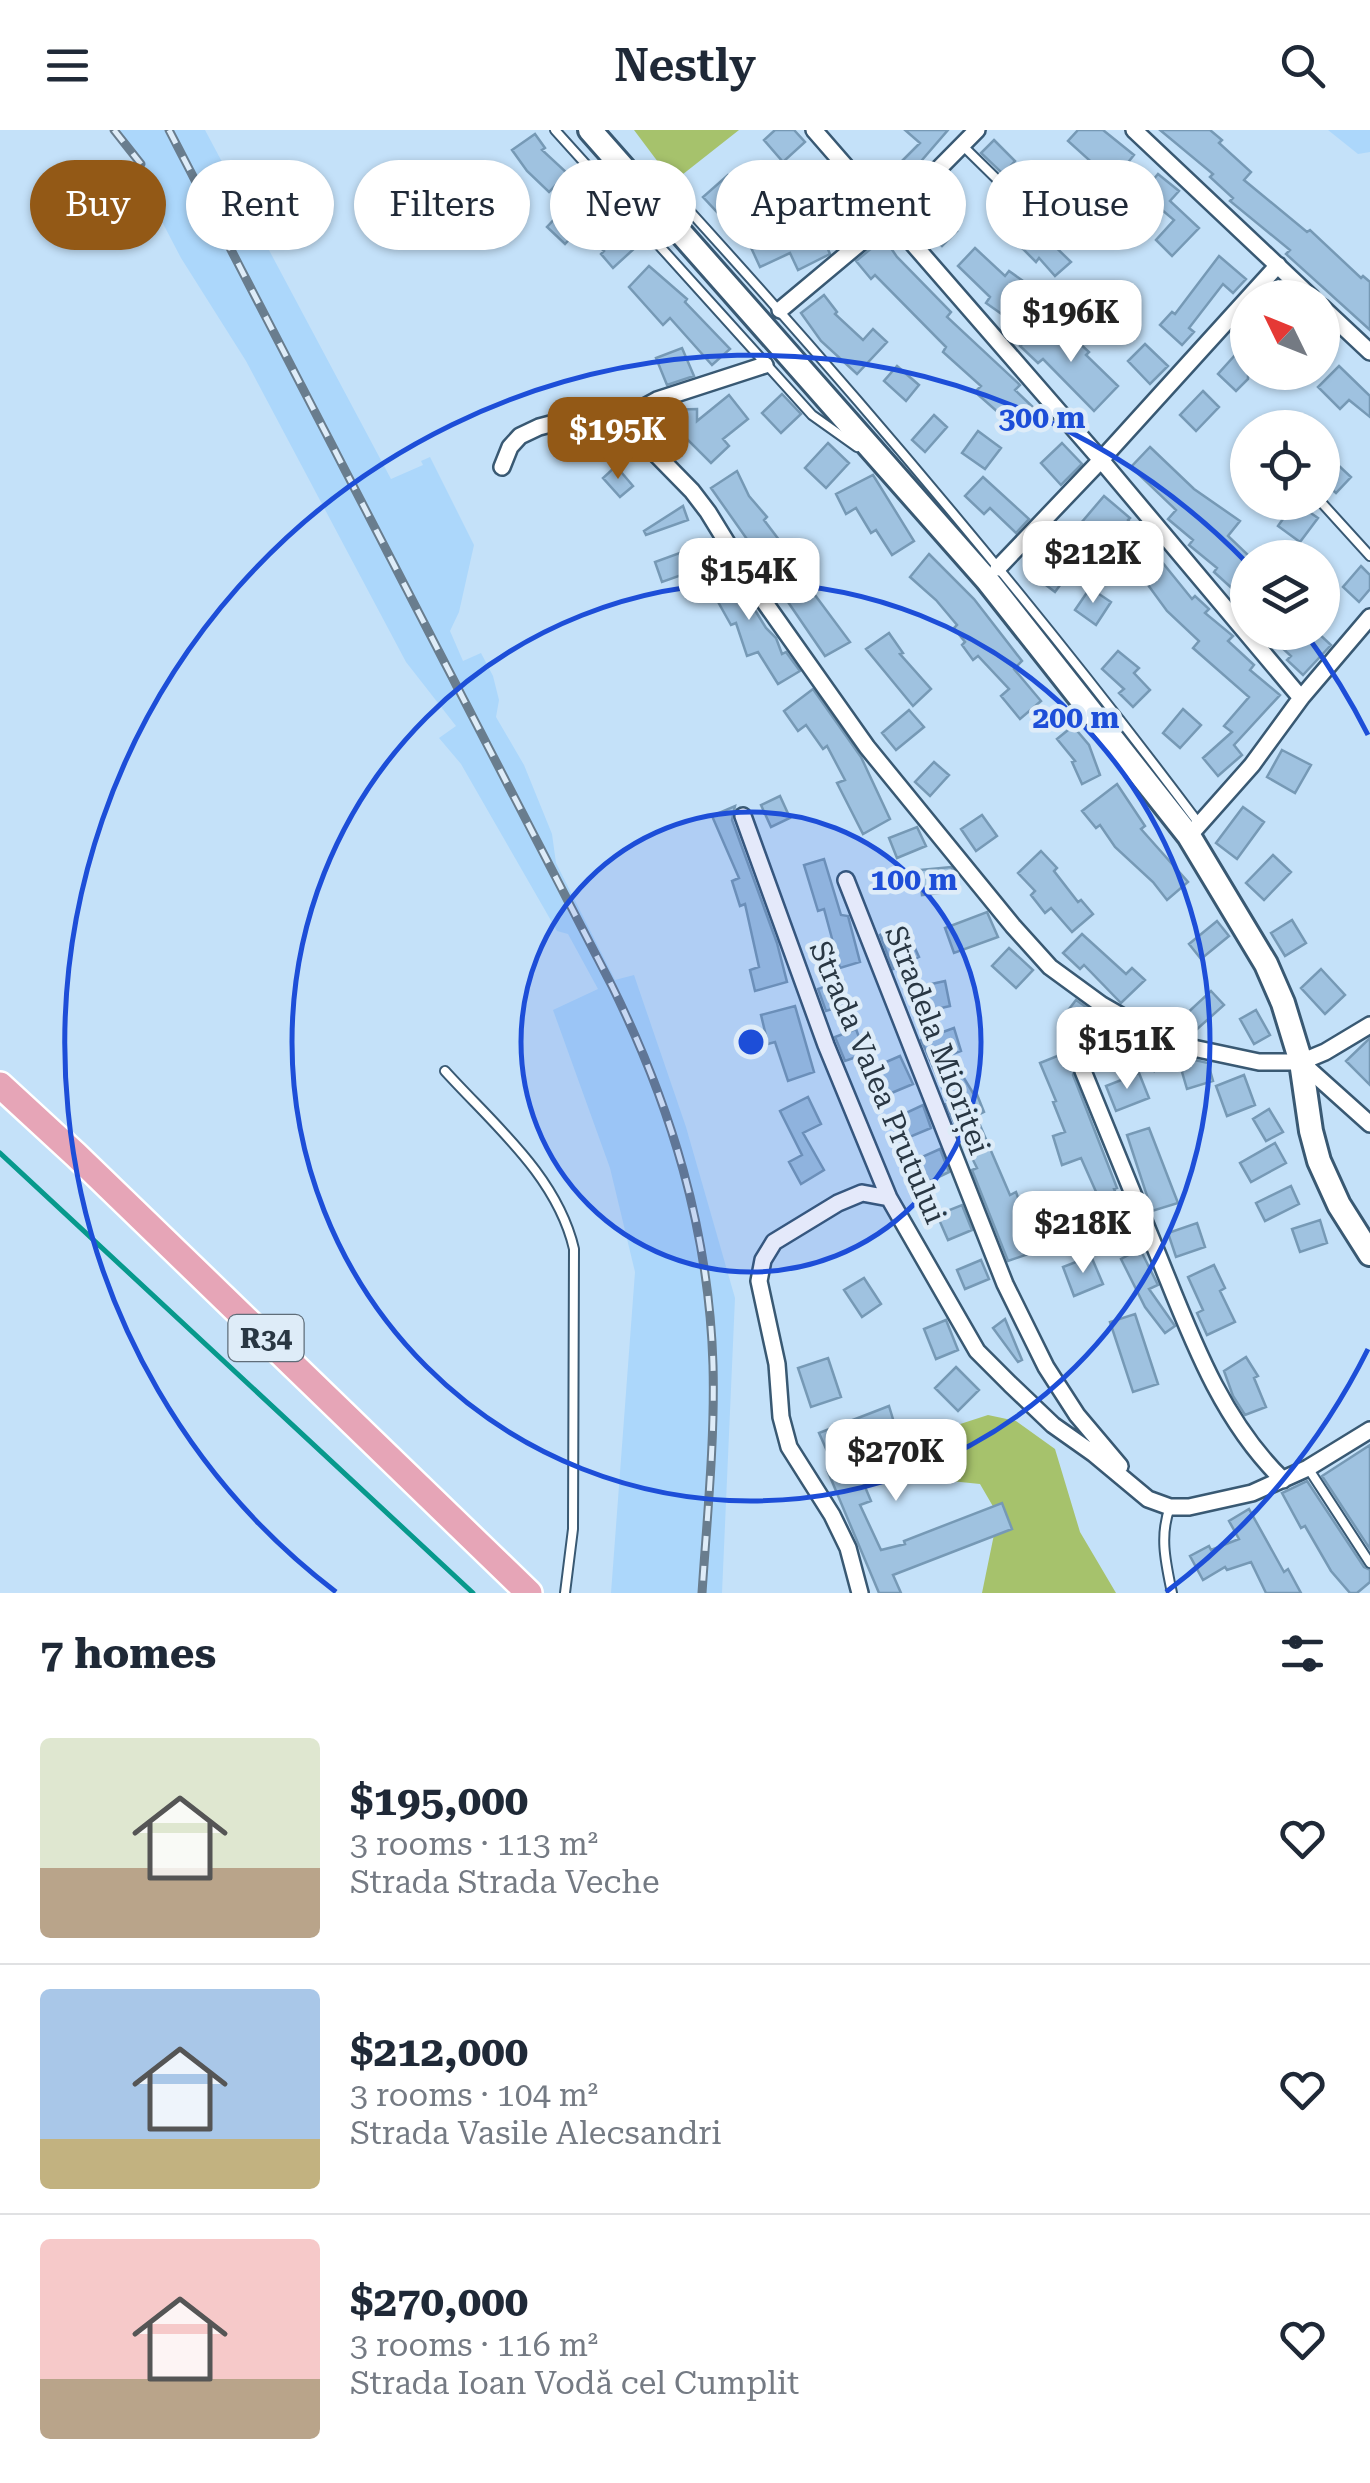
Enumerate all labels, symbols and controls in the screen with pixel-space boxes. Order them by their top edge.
icon: menu [40,38,95,93]
icon: search [1275,38,1330,93]
text: Nestly [614,39,756,92]
chip: Buy [30,160,166,250]
chip: Rent [186,160,334,250]
chip: Filters [354,160,530,250]
chip: New [550,160,696,250]
chip: Apartment [716,160,966,250]
chip: House [986,160,1164,250]
pin: $196K [1001,280,1141,365]
north arrow [1230,280,1340,390]
map controls [1230,280,1340,650]
text: $196K [1023,293,1119,331]
pin: $195K [548,397,688,482]
text: 300 m [999,400,1086,435]
text: $195K [570,410,666,448]
button: locate [1230,410,1340,520]
pin: $212K [1023,521,1163,606]
text: $212K [1045,534,1141,572]
pin: $154K [679,538,819,623]
button: layers [1230,540,1340,650]
text: $154K [701,551,797,589]
text: 200 m [1033,700,1120,735]
text: 100 m [871,862,958,897]
street label: Stradela Mioriței [876,921,998,1160]
street label: Strada Valea Prutului [803,936,953,1228]
pin: $151K [1057,1007,1197,1092]
text: $151K [1079,1020,1175,1058]
centre of rings [733,1024,769,1060]
pin: $218K [1013,1191,1153,1276]
text: $218K [1035,1204,1131,1242]
road number: R34 [228,1315,304,1361]
pin: $270K [826,1419,966,1504]
text: $270K [848,1432,944,1470]
icon: filters [1275,1626,1330,1681]
text: 7 homes [40,1629,216,1678]
text: $195,000 [350,1776,528,1825]
icon: home [120,1778,240,1898]
icon: heart [1275,1811,1330,1866]
text: 3 rooms · 113 m² [350,1825,598,1863]
text: Strada Strada Veche [350,1863,660,1901]
text: $212,000 [350,2027,528,2076]
icon: home [120,2029,240,2149]
icon: heart [1275,2062,1330,2117]
text: 3 rooms · 104 m² [350,2076,598,2114]
text: Strada Vasile Alecsandri [350,2114,722,2152]
text: $270,000 [350,2277,528,2326]
icon: home [120,2279,240,2399]
icon: heart [1275,2312,1330,2367]
text: 3 rooms · 116 m² [350,2326,598,2364]
text: Strada Ioan Vodă cel Cumplit [350,2364,799,2402]

